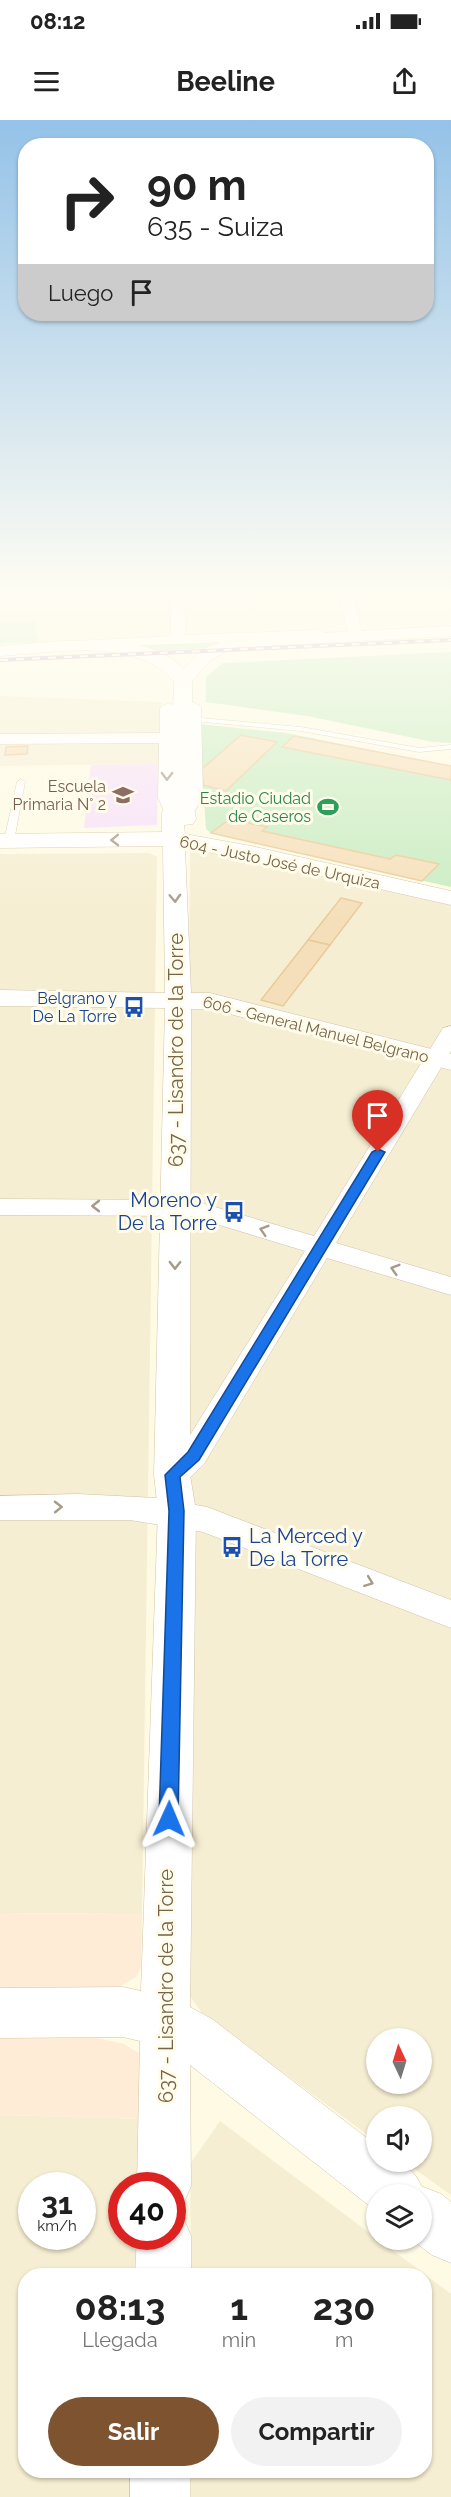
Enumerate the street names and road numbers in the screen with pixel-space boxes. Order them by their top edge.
street label: 604 - Justo José de Urquiza [178,832,382,893]
street label: 637 - Lisandro de la Torre [164,933,188,1167]
street label: 606 - General Manuel Belgrano [201,992,431,1067]
street label: 637 - Lisandro de la Torre [154,1869,178,2103]

